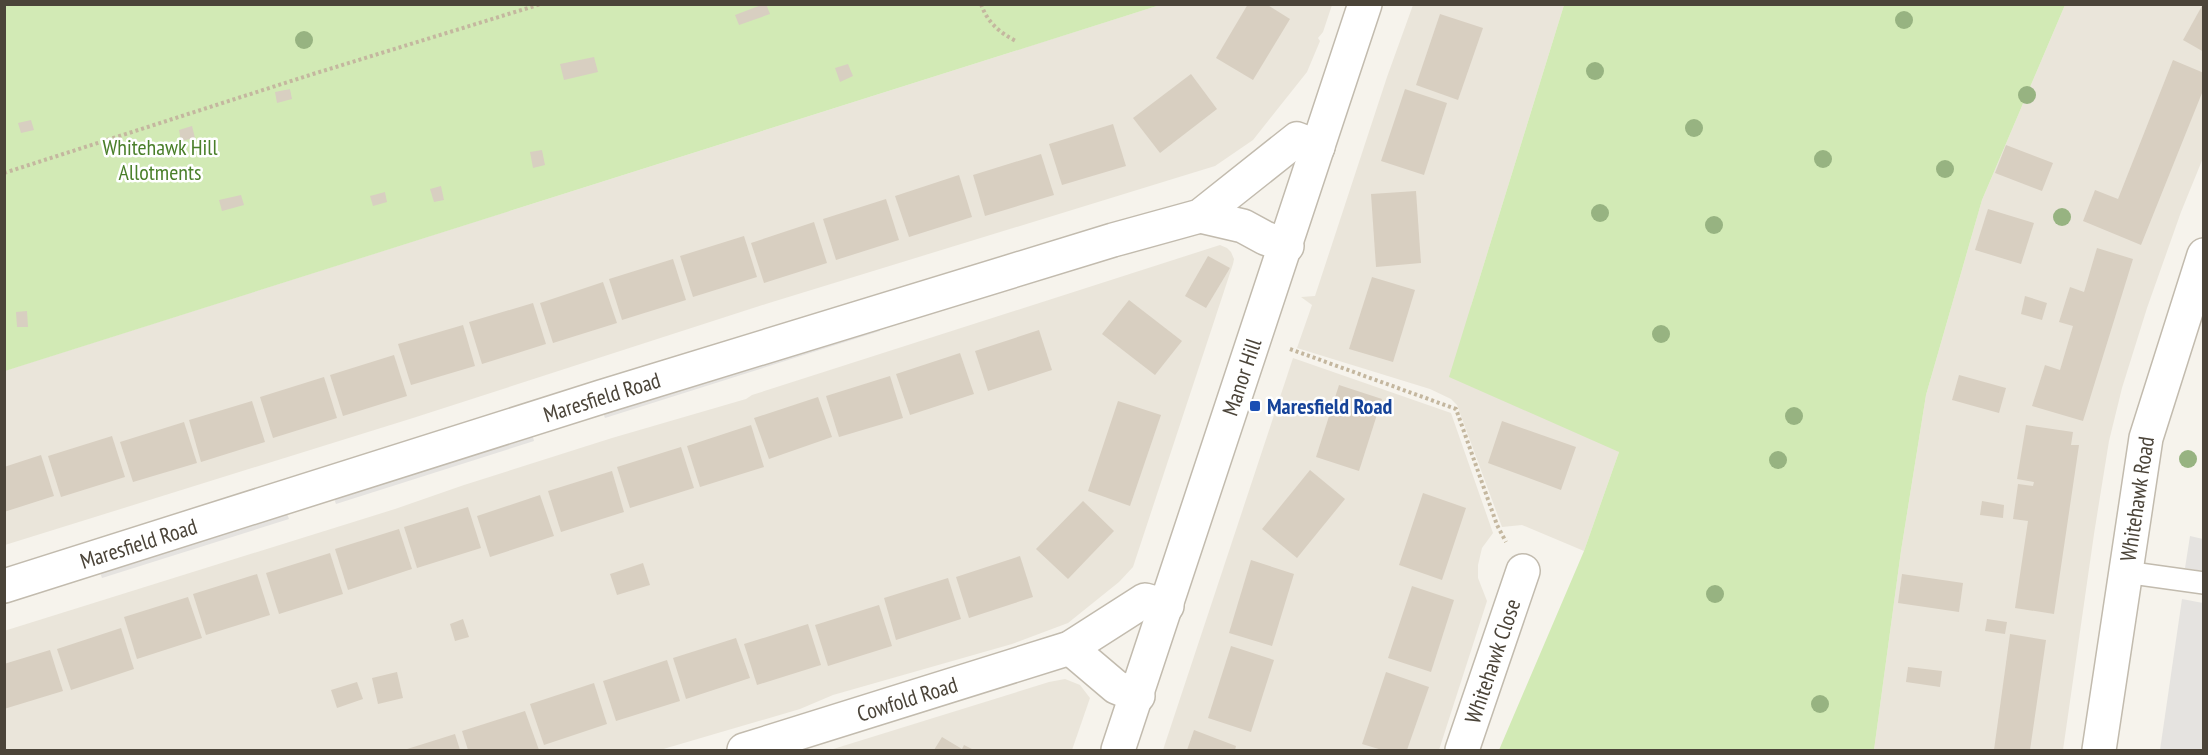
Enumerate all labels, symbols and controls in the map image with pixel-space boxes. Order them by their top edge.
park label: Whitehawk Hill Allotments [102,133,218,186]
street label: Manor Hill [1216,334,1268,419]
street label: Maresfield Road [540,366,664,428]
place label: Maresfield Road [1267,392,1393,420]
marker: Maresfield Road [1248,399,1262,413]
street label: Whitehawk Road [2114,434,2160,563]
street label: Maresfield Road [77,512,200,575]
street label: Whitehawk Close [1458,595,1526,727]
street label: Cowfold Road [854,670,961,728]

